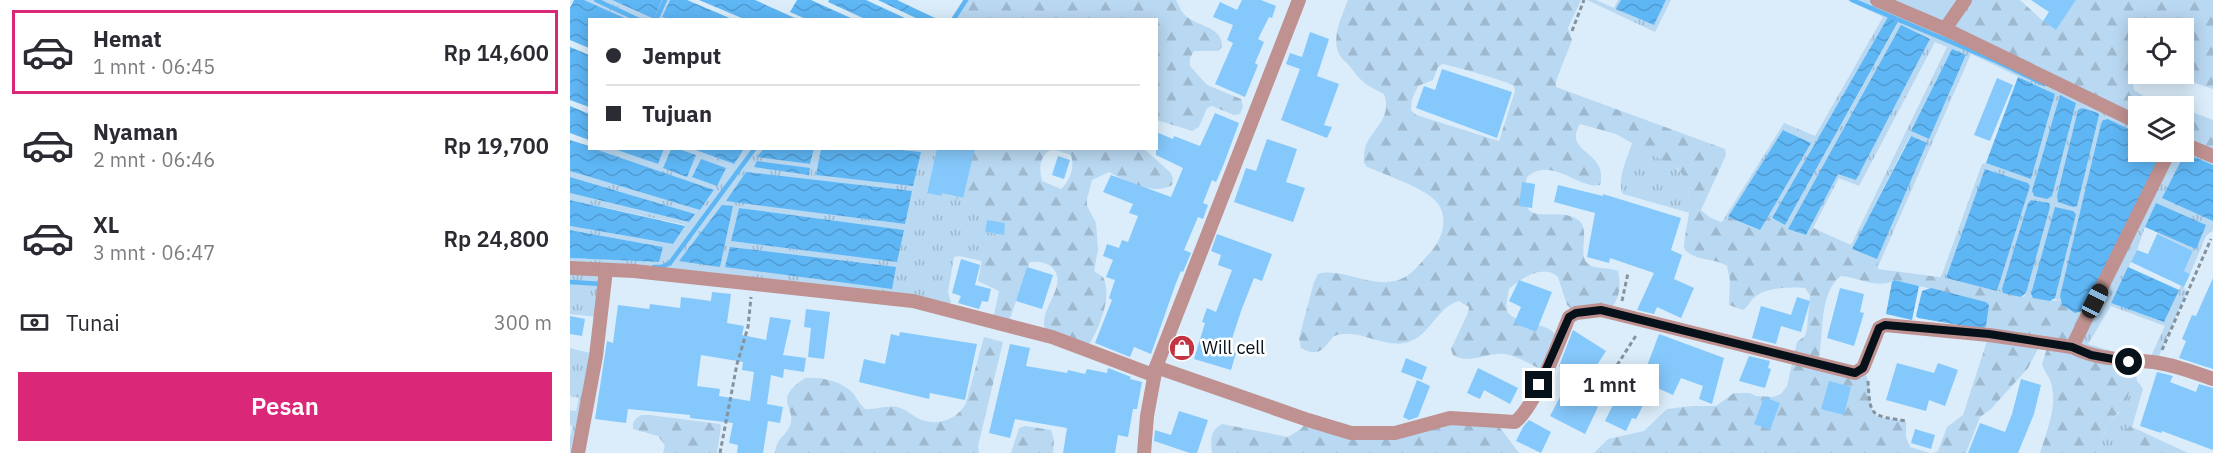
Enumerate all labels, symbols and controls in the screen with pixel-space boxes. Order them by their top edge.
map controls [2128,18,2194,162]
button: locate [2128,18,2194,84]
text: Hemat [93,24,162,53]
icon: car [21,25,75,79]
text: Rp 14,600 [443,38,549,67]
text: Jemput [642,41,721,70]
text: 1 mnt · 06:45 [93,53,215,80]
button: layers [2128,96,2194,162]
text: Tujuan [642,99,712,128]
text: Nyaman [93,117,178,146]
icon: car [21,118,75,172]
text: Rp 19,700 [443,131,549,160]
text: 2 mnt · 06:46 [93,146,215,173]
text: XL [93,210,119,239]
icon: car [21,211,75,265]
text: Rp 24,800 [443,224,549,253]
text: 3 mnt · 06:47 [93,239,215,266]
car [2079,281,2111,321]
icon: cash [18,306,51,339]
text: Tunai [66,308,120,337]
text: 300 m [494,309,552,336]
shop icon: Will cell [1167,333,1197,363]
place label: Will cell [1202,336,1265,359]
route start [2115,348,2142,375]
callout: 1 mnt [1560,364,1659,406]
route end [1525,371,1552,398]
text: 1 mnt [1583,371,1636,398]
button: Pesan [18,372,552,441]

